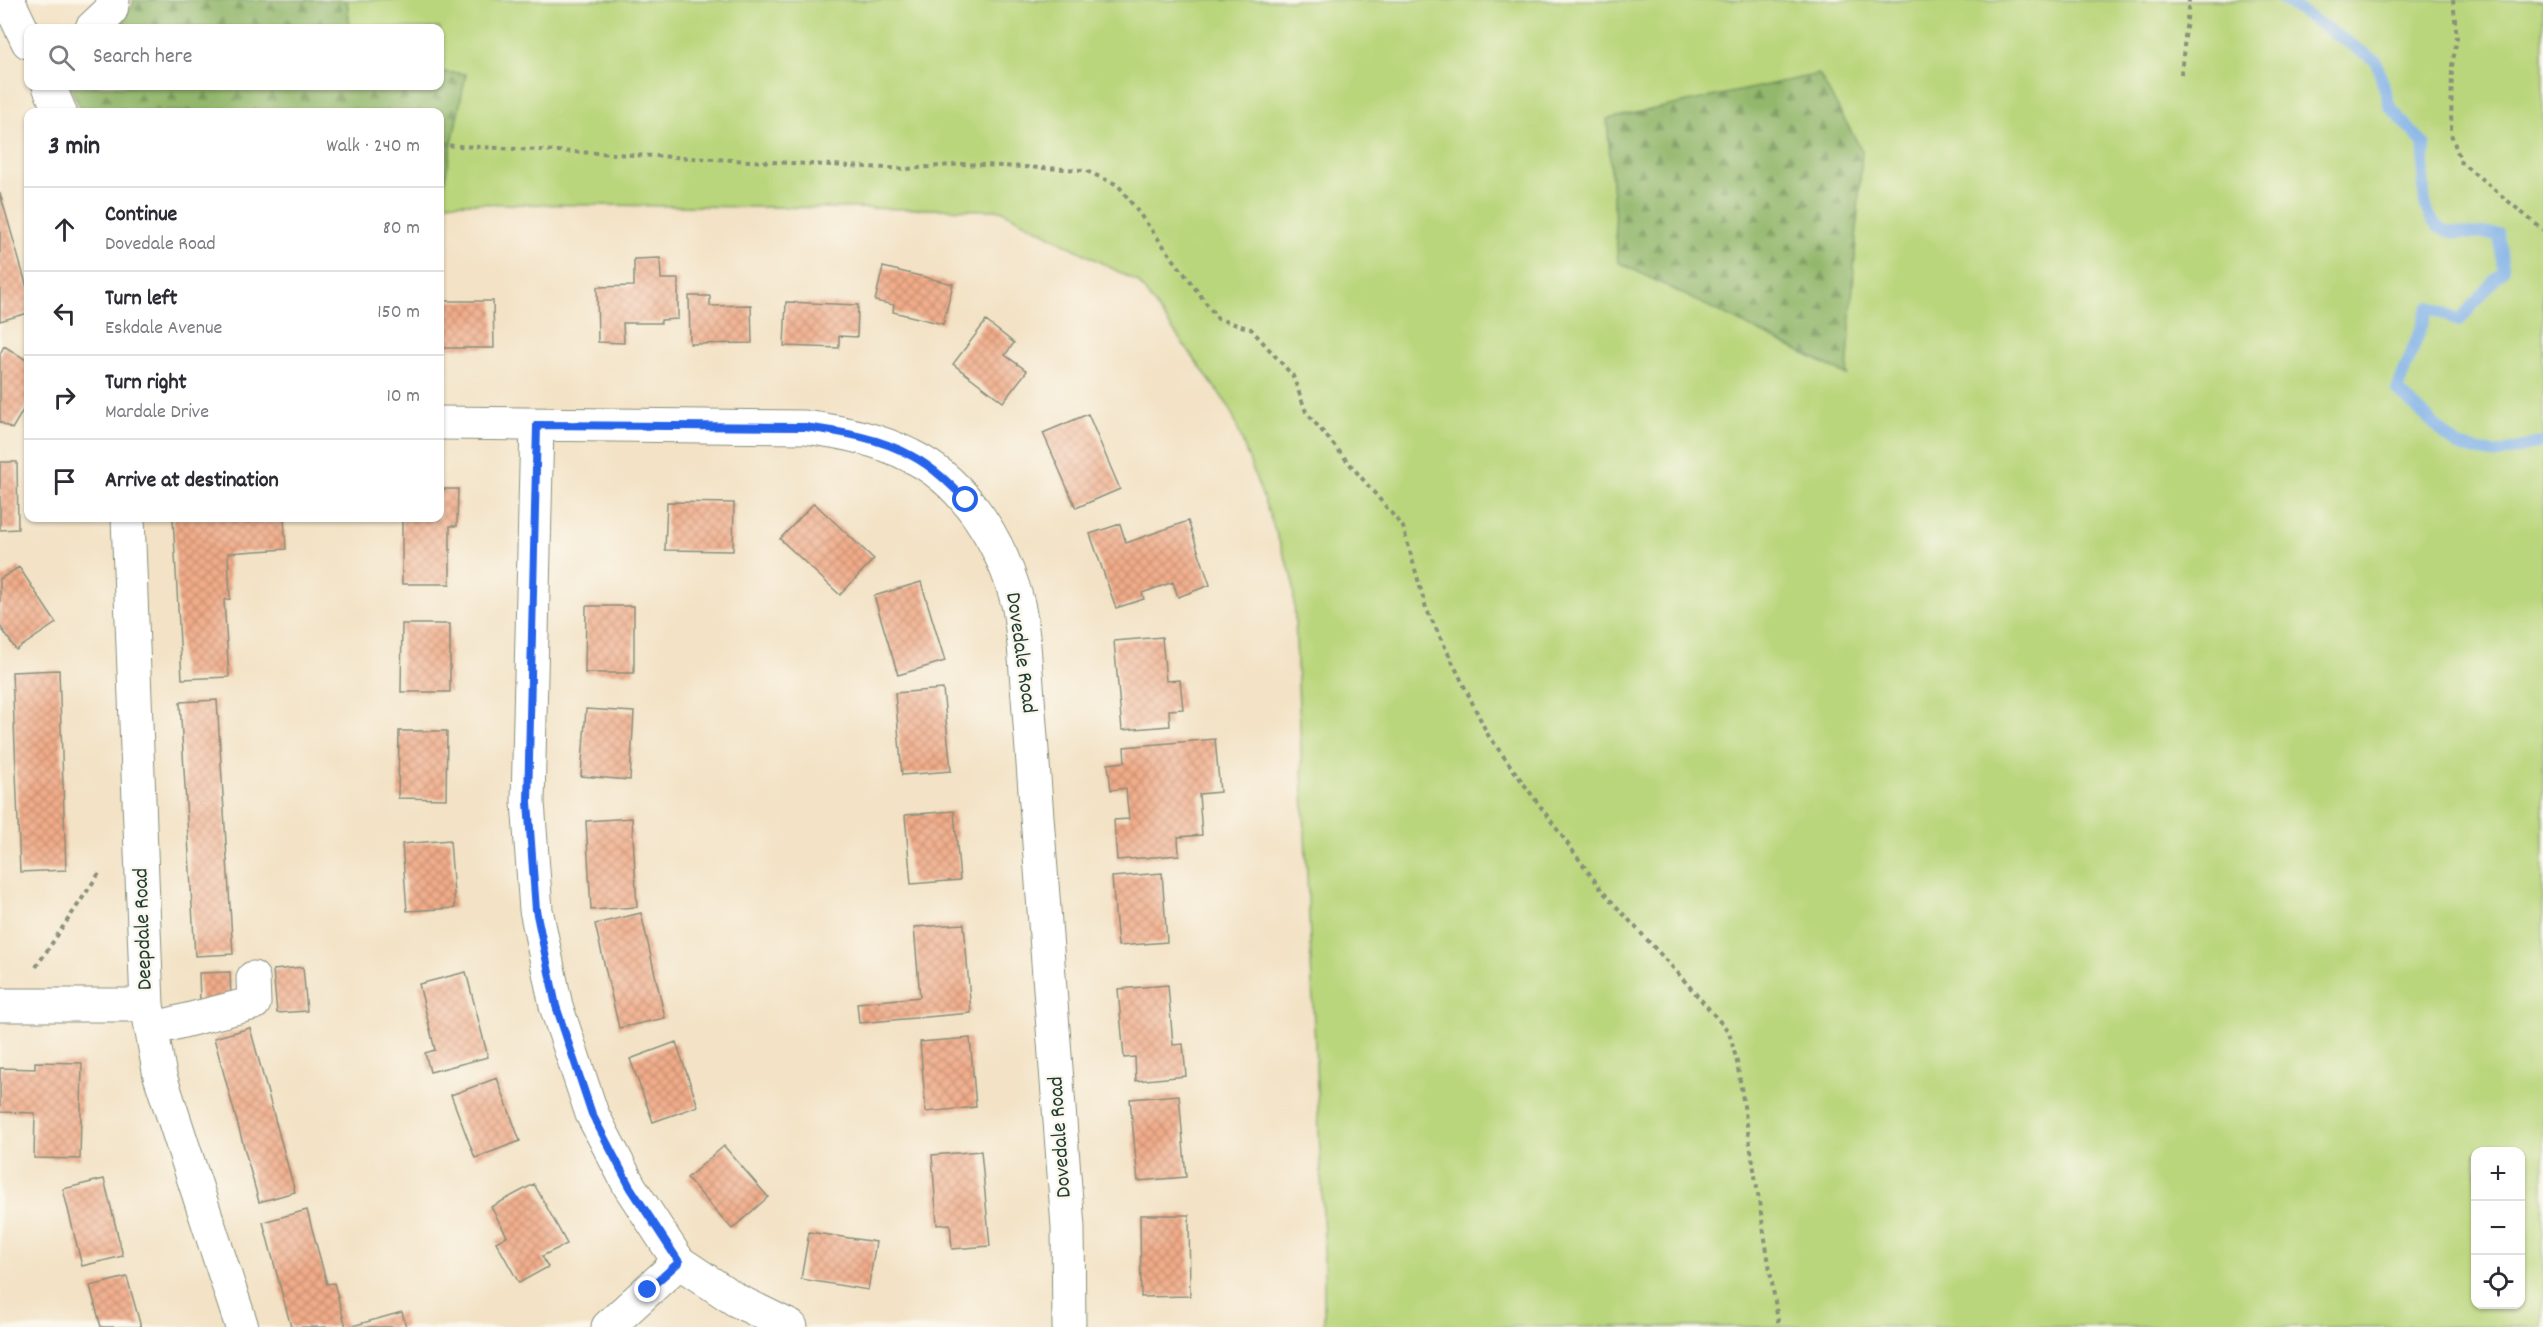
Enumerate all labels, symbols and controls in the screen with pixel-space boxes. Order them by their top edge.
search box [24,24,444,90]
icon: search [45,41,78,74]
text: Search here [93,42,192,73]
text: 3 min [48,129,100,166]
text: Walk · 240 m [326,133,420,161]
text: Continue [105,200,177,231]
icon: ahead [48,213,81,246]
text: 80 m [383,215,420,243]
text: Dovedale Road [105,231,216,259]
text: Turn left [105,284,177,315]
icon: left [48,297,81,330]
text: 150 m [377,299,420,327]
text: Eskdale Avenue [105,315,222,343]
text: Turn right [105,368,187,399]
icon: right [48,381,81,414]
text: 10 m [386,383,420,411]
text: Mardale Drive [105,399,209,427]
icon: arrive [48,465,81,498]
text: Arrive at destination [105,466,279,497]
route start [952,486,978,512]
street label: Dovedale Road [996,591,1044,715]
street label: Deepdale Road [126,867,162,991]
street label: Dovedale Road [1041,1075,1081,1199]
map controls [2471,1147,2525,1309]
button: + [2471,1147,2525,1201]
button: − [2471,1201,2525,1255]
button: locate [2471,1255,2525,1309]
route end [634,1276,660,1302]

